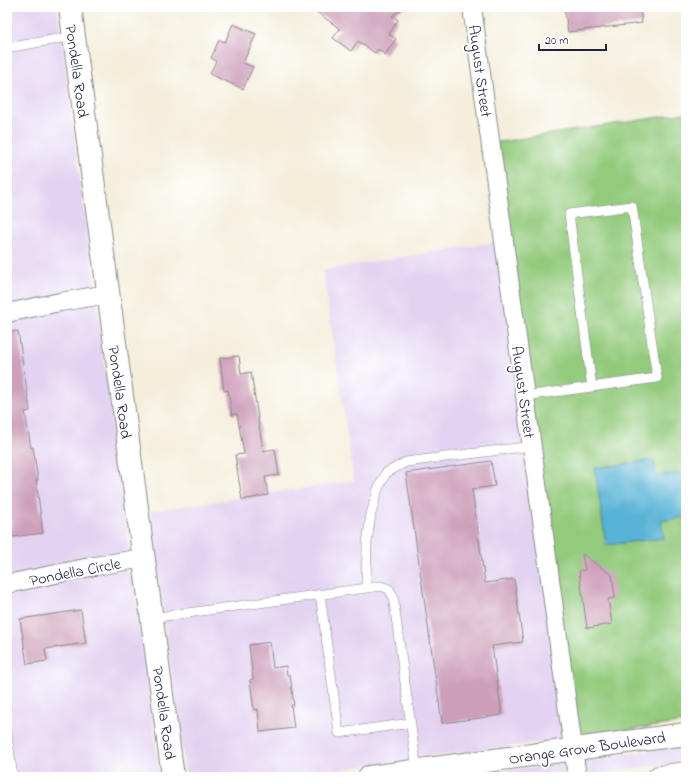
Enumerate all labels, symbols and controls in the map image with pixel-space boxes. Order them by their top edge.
street label: Pondella Road [58,23,94,119]
street label: August Street [461,24,497,120]
scale bar [539,26,606,52]
text: 20 m [545,32,568,50]
street label: Pondella Road [101,344,137,440]
street label: August Street [504,345,540,441]
street label: Pondella Circle [28,552,124,594]
street label: Pondella Road [145,665,181,761]
street label: Orange Grove Boulevard [507,726,667,772]

